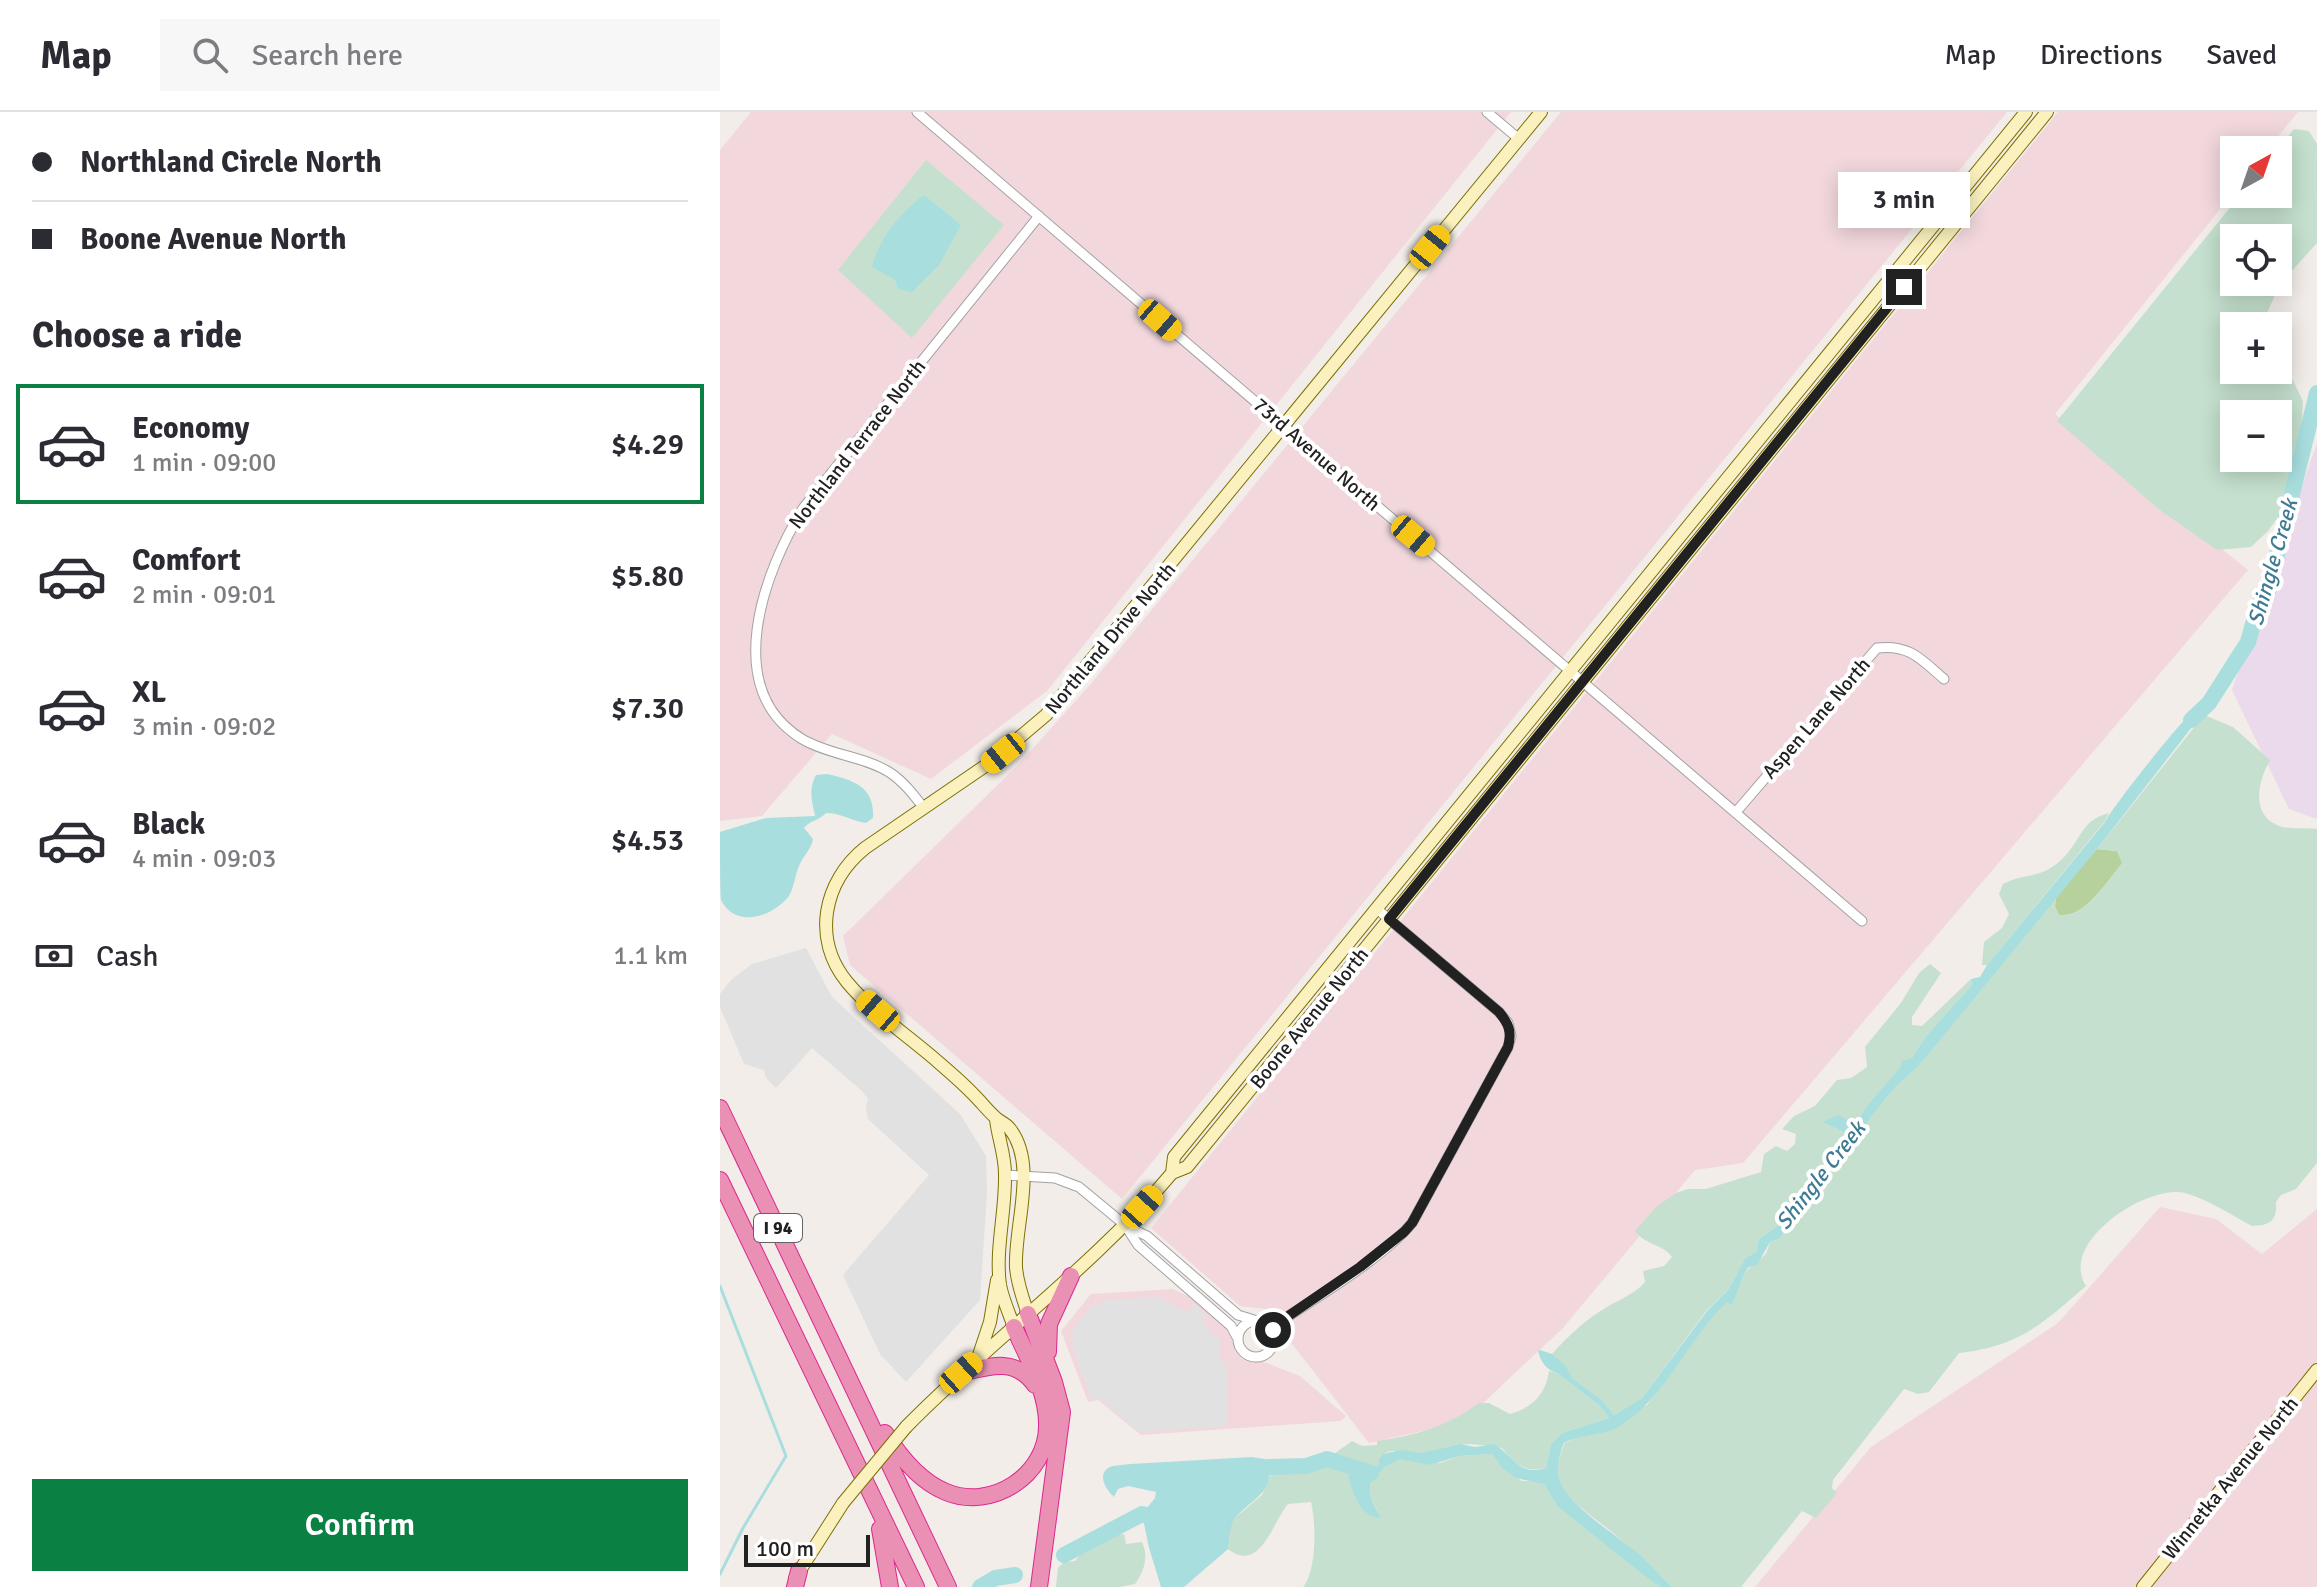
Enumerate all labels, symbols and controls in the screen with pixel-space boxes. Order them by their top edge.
search box [160,19,720,91]
text: Map [40,32,112,79]
icon: search [188,33,232,77]
text: Search here [252,37,403,74]
text: Map [1944,38,1996,72]
text: Directions [2040,38,2162,72]
text: Saved [2206,38,2277,72]
north arrow [2220,136,2292,208]
map controls [2220,136,2292,472]
text: Northland Circle North [80,144,382,181]
callout: 3 min [1838,171,1970,227]
text: 3 min [1873,184,1935,216]
text: Boone Avenue North [80,221,347,258]
car [1406,221,1454,273]
button: locate [2220,224,2292,296]
route end [1886,269,1922,305]
car [1134,295,1186,345]
button: + [2220,312,2292,384]
text: Choose a ride [32,313,242,358]
street label: Northland Terrace North [784,355,931,534]
street label: 73rd Avenue North [1248,392,1385,516]
button: − [2220,400,2292,472]
icon: car [36,408,108,480]
text: Economy [132,410,249,447]
text: $4.29 [611,426,684,463]
text: 1 min · 09:00 [132,447,276,479]
water label: Shingle Creek [2242,494,2304,628]
car [1387,511,1439,561]
icon: car [36,540,108,612]
text: Comfort [132,542,241,579]
street label: Northland Drive North [1040,557,1181,719]
text: $5.80 [611,558,684,595]
text: 2 min · 09:01 [132,579,276,611]
street label: Aspen Lane North [1757,653,1876,784]
icon: car [36,672,108,744]
text: XL [132,674,166,711]
text: $7.30 [611,690,684,727]
text: 3 min · 09:02 [132,711,276,743]
car [977,729,1029,777]
icon: car [36,804,108,876]
text: Black [132,806,205,843]
text: $4.53 [611,822,684,859]
text: 4 min · 09:03 [132,843,276,875]
icon: cash [32,934,76,978]
text: Cash [96,938,159,975]
text: 1.1 km [614,940,688,972]
street label: Boone Avenue North [1245,943,1374,1094]
car [852,986,904,1036]
water label: Shingle Creek [1770,1114,1872,1235]
car [1117,1181,1167,1233]
road number: I 94 [754,1214,802,1242]
route start [1255,1312,1291,1348]
car [935,1348,987,1398]
street label: Winnetka Avenue North [2157,1392,2304,1565]
button: Confirm [32,1479,688,1571]
scale bar [744,1531,870,1567]
text: 100 m [756,1535,814,1562]

